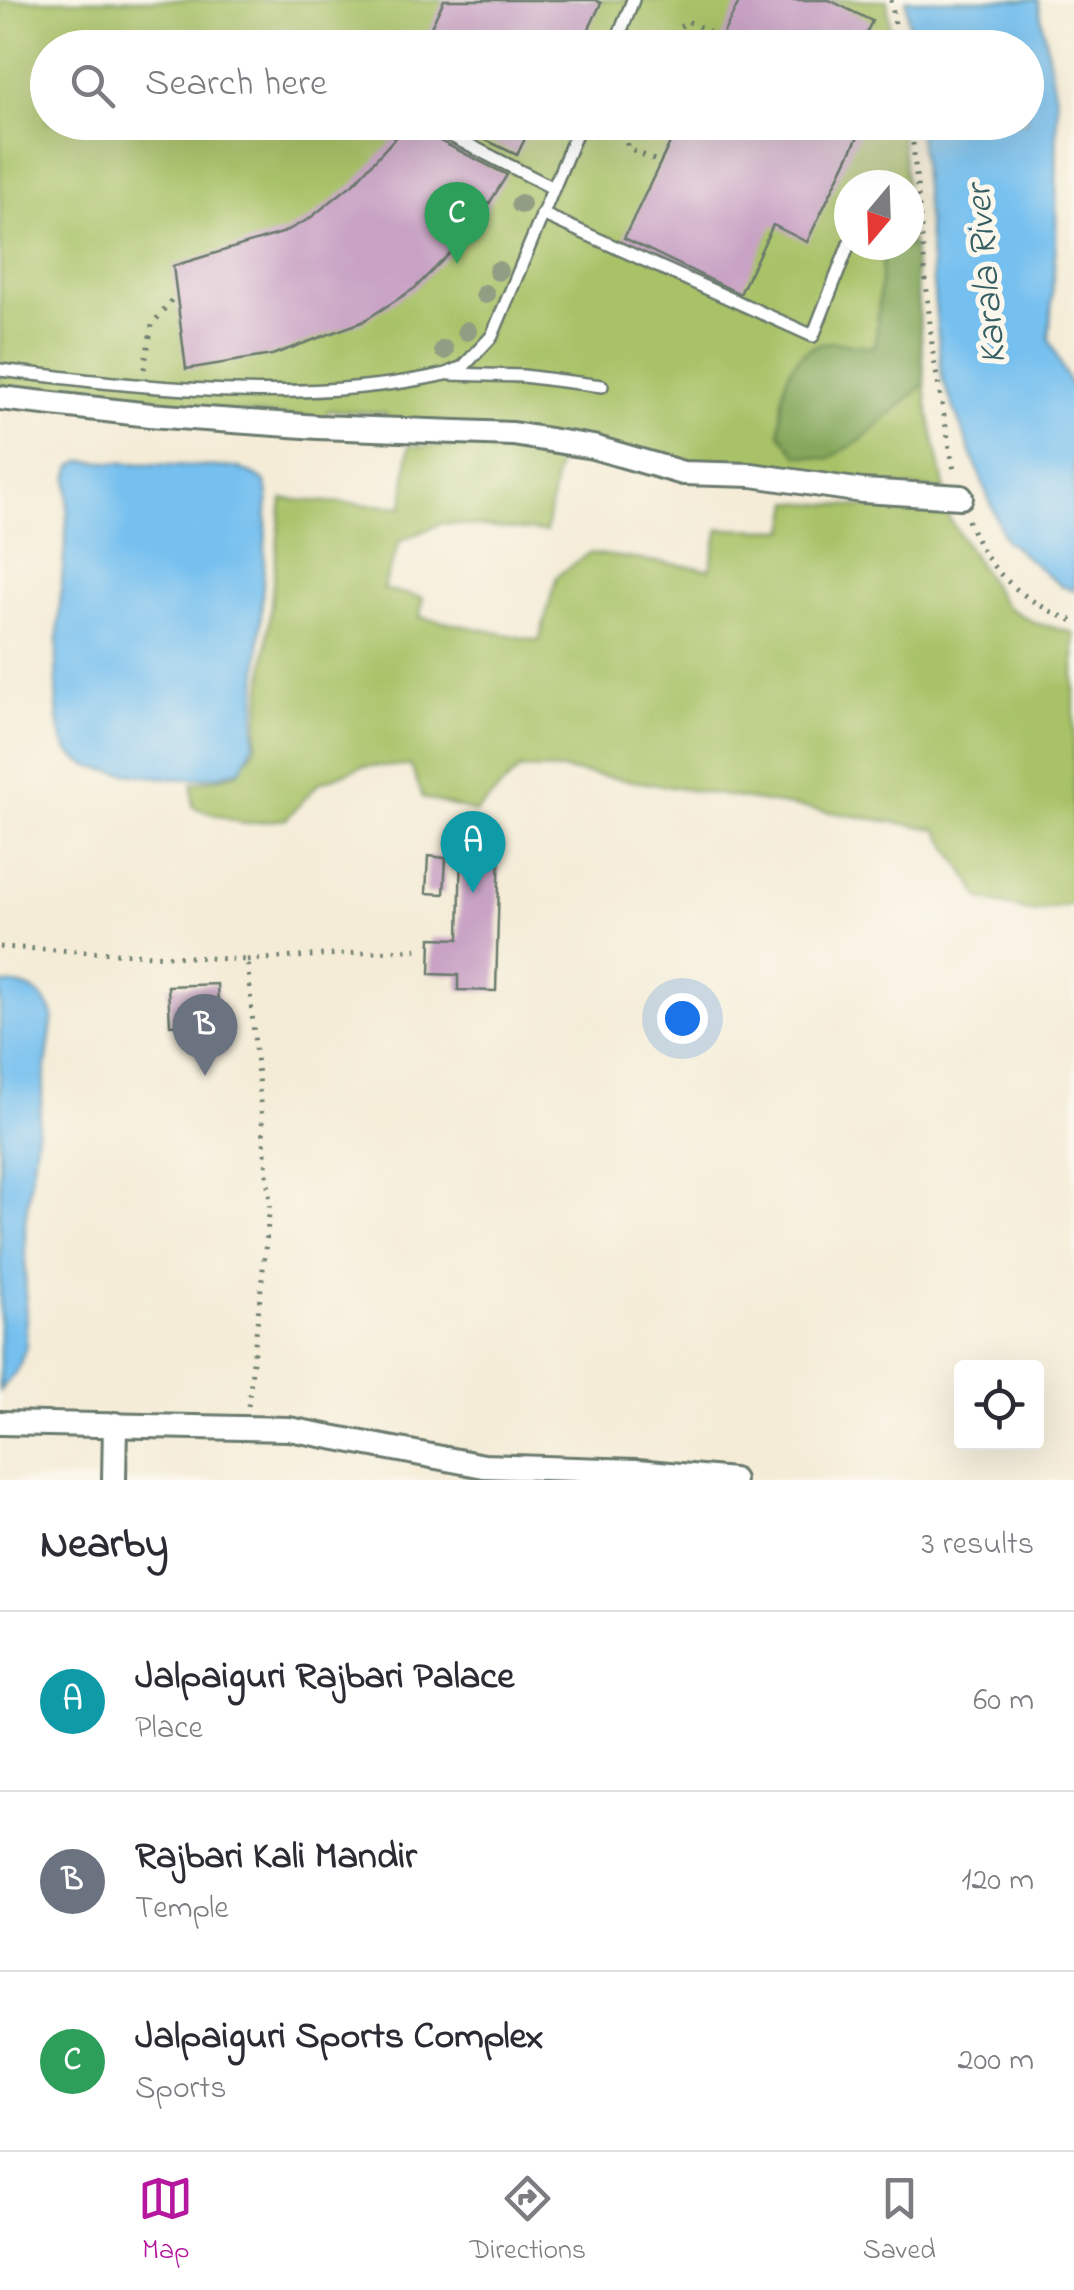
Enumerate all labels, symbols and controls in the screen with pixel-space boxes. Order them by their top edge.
search box [30,30,1044,140]
text: Search here [145,57,327,113]
icon: search [65,58,120,113]
north arrow [834,170,924,260]
water label: Karala River [952,178,1024,367]
pin: C [424,182,490,264]
pin: A [440,810,506,893]
your location [657,993,708,1044]
pin: B [172,994,238,1076]
map controls [954,1360,1044,1450]
button: locate [954,1360,1044,1450]
text: Nearby [40,1515,168,1576]
text: 3 results [922,1522,1034,1569]
text: Jalpaiguri Rajbari Palace [135,1650,514,1706]
text: A [63,1678,82,1725]
text: 60 m [973,1678,1034,1725]
text: Place [135,1706,203,1753]
text: Rajbari Kali Mandir [135,1830,417,1886]
text: B [62,1858,83,1905]
text: 120 m [961,1858,1034,1905]
text: Temple [135,1886,229,1933]
text: Jalpaiguri Sports Complex [135,2010,544,2066]
text: C [64,2038,81,2085]
text: 200 m [958,2038,1034,2085]
text: Sports [135,2066,227,2113]
tab: Map [138,2171,193,2272]
tab: Directions [470,2171,586,2272]
tab: Saved [863,2171,936,2272]

